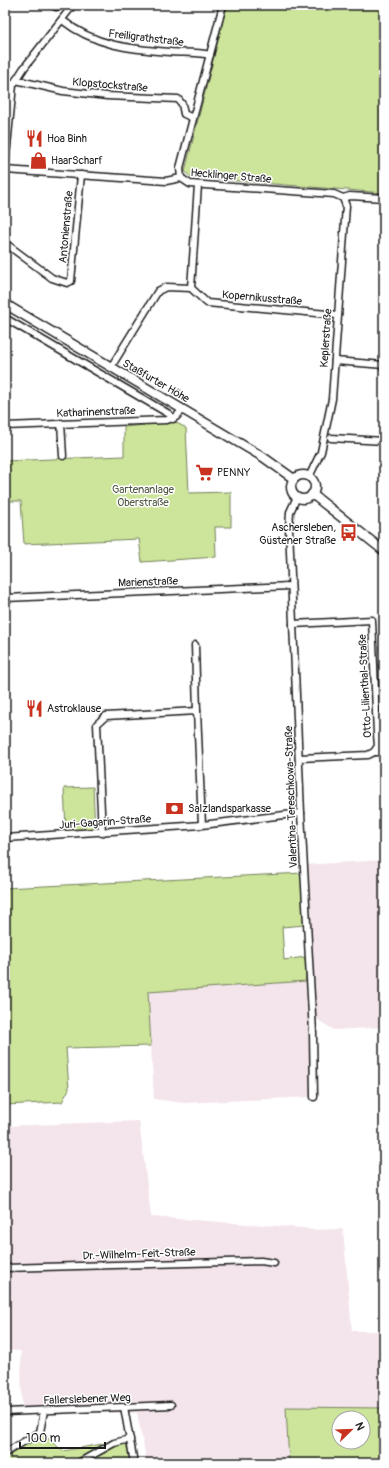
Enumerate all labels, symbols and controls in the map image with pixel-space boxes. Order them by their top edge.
street label: Freiligrathstraße [108,27,185,49]
street label: Klopstockstraße [72,75,149,95]
restaurant icon: Hoa Binh [24,128,44,148]
place label: Hoa Binh [47,132,87,145]
shop icon: HaarScharf [28,150,48,170]
place label: HaarScharf [51,154,103,167]
street label: Hecklinger Straße [190,166,273,186]
street label: Antonienstraße [56,190,76,264]
street label: Kopernikusstraße [221,288,303,308]
street label: Keplerstraße [317,308,335,368]
street label: Staßfurter Höhe [120,357,192,406]
street label: Katharinenstraße [56,404,136,420]
supermarket icon: PENNY [194,462,214,482]
place label: PENNY [217,466,251,479]
park label: Gartenanlage Oberstraße [112,483,175,509]
place label: Aschersleben, Güstener Straße [259,521,337,547]
bus stop icon: Aschersleben, Güstener Straße [339,523,359,543]
street label: Marienstraße [118,574,179,590]
street label: Otto-Lilienthal-Straße [356,633,374,738]
restaurant icon: Astroklause [24,698,44,718]
place label: Astroklause [47,702,102,715]
street label: Valentina-Tereschkowa-Straße [282,725,300,868]
bank icon: Salzlandsparkasse [165,798,185,818]
place label: Salzlandsparkasse [188,802,272,815]
street label: Juri-Gagarin-Straße [58,812,152,832]
street label: Dr.-Wilhelm-Feit-Straße [82,1246,196,1262]
street label: Fallerslebener Weg [43,1391,131,1407]
north arrow [331,1410,371,1450]
text: N [352,1420,367,1433]
scale bar [20,1424,105,1450]
text: 100 m [26,1431,61,1446]

